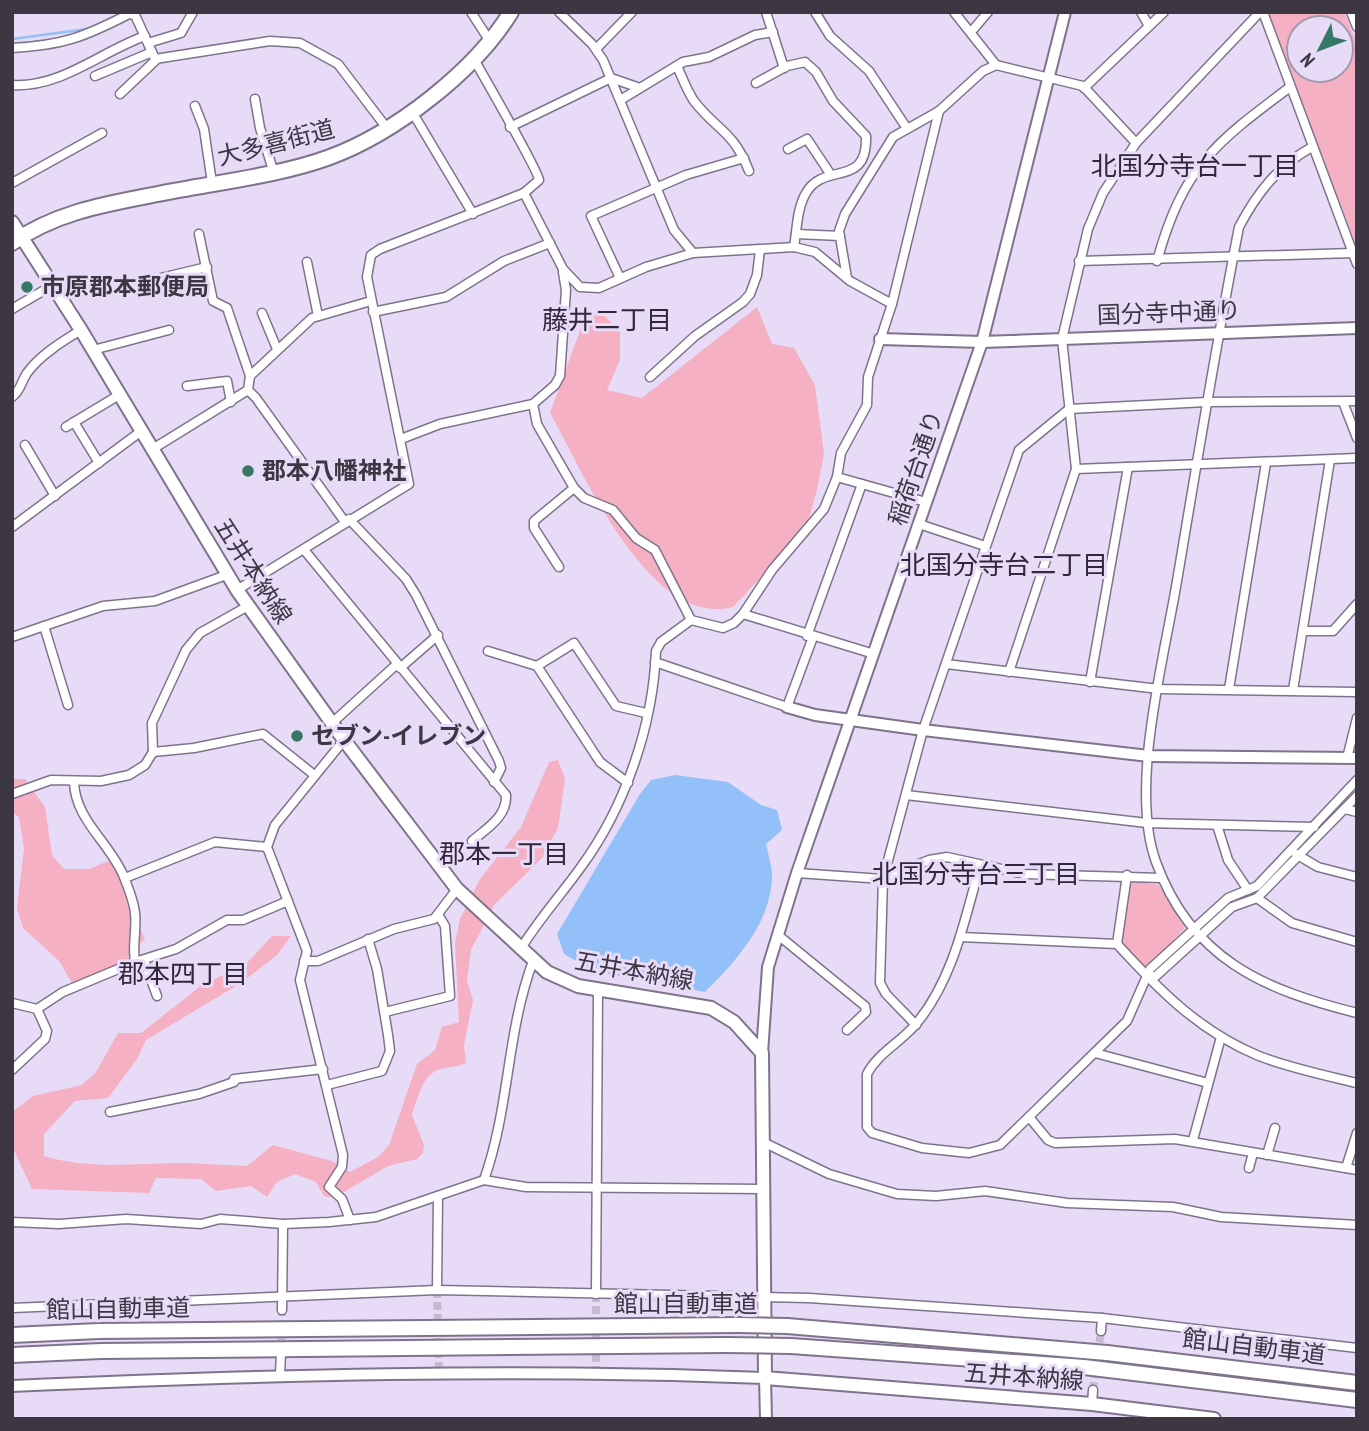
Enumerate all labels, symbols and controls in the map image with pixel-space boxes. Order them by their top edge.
north arrow [1285,14,1355,84]
text: N [1295,49,1320,72]
street label: 大多喜街道 [214,113,338,172]
district label: 北国分寺台一丁目 [1091,149,1299,182]
place label: 市原郡本郵便局 [41,271,209,302]
marker: 市原郡本郵便局 [19,279,35,295]
street label: 国分寺中通り [1096,294,1241,331]
district label: 藤井二丁目 [542,303,672,336]
street label: 稲荷台通り [881,406,950,530]
place label: 郡本八幡神社 [262,455,406,486]
marker: 郡本八幡神社 [240,463,256,479]
street label: 五井本納線 [208,512,299,629]
district label: 北国分寺台二丁目 [900,548,1108,581]
place label: セブン-イレブン [311,720,486,751]
marker: セブン-イレブン [289,728,305,744]
district label: 郡本一丁目 [439,837,569,870]
district label: 北国分寺台三丁目 [872,857,1080,890]
street label: 五井本納線 [572,945,696,996]
district label: 郡本四丁目 [118,957,248,990]
street label: 館山自動車道 [614,1288,758,1319]
street label: 館山自動車道 [46,1292,190,1325]
street label: 館山自動車道 [1181,1322,1327,1371]
street label: 五井本納線 [963,1357,1085,1396]

